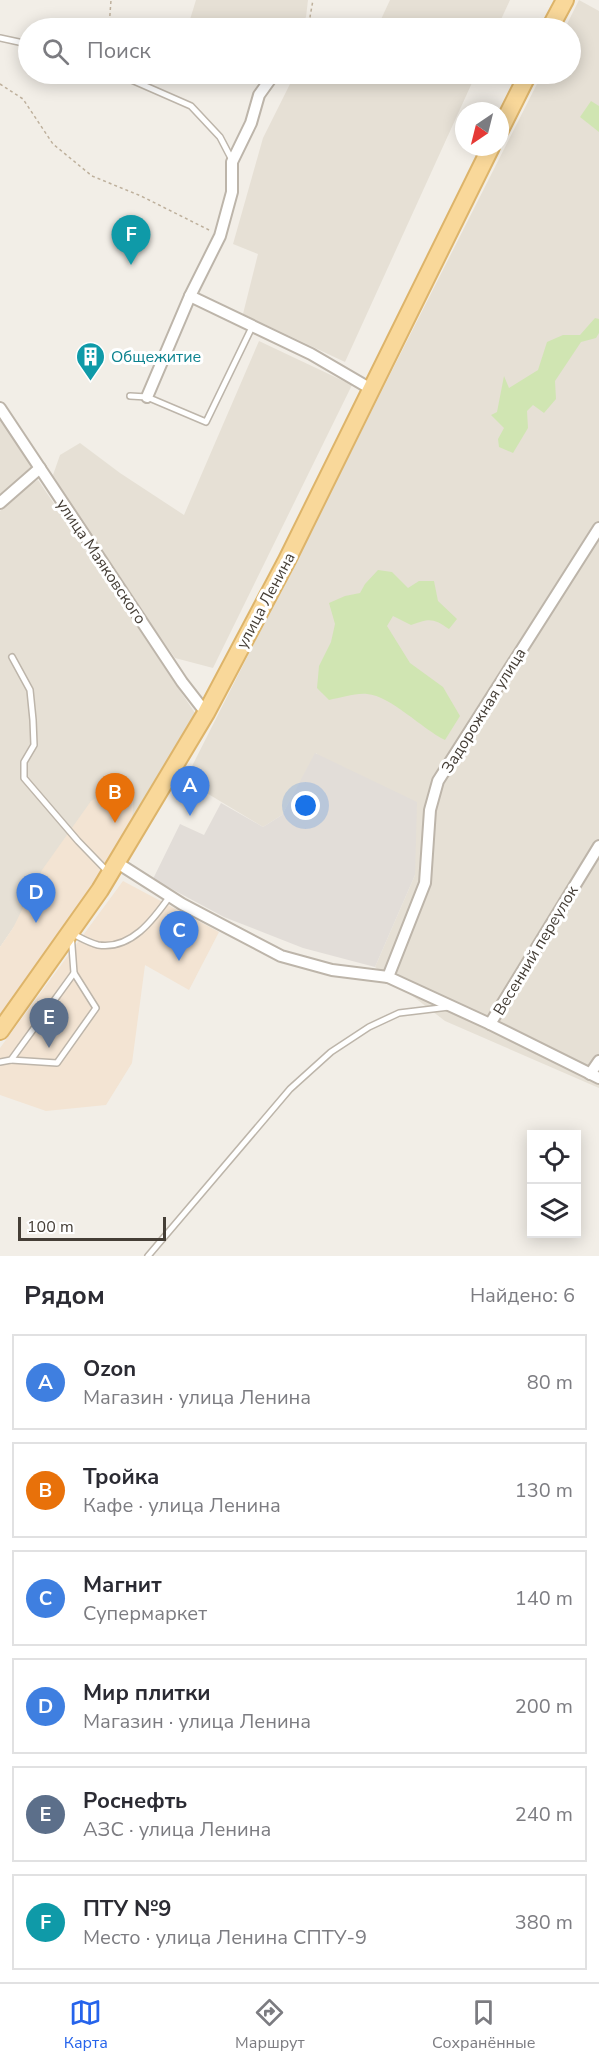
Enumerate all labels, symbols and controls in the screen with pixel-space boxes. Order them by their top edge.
search box [18,18,581,84]
icon: search [39,35,72,68]
text: Поиск [87,36,151,66]
north arrow [455,102,509,156]
pin: F [112,216,150,265]
building icon: Общежитие [74,340,106,382]
place label: Общежитие [111,346,201,368]
street label: улица Маяковского [51,494,151,629]
street label: улица Ленина [231,548,300,652]
street label: Задорожная улица [436,644,531,777]
pin: A [170,766,210,816]
pin: B [96,774,134,823]
your location [291,791,320,820]
pin: D [16,874,56,923]
street label: Весенний переулок [488,881,584,1020]
pin: C [160,912,198,961]
pin: E [29,998,68,1048]
map controls [527,1130,581,1238]
button: locate [527,1130,581,1184]
button: layers [527,1184,581,1238]
scale bar [18,1214,166,1242]
text: 100 m [27,1216,74,1238]
text: Рядом [24,1278,105,1313]
text: Найдено: 6 [470,1282,575,1309]
text: Ozon [83,1354,136,1384]
text: A [38,1369,53,1396]
text: 80 m [527,1369,573,1396]
text: Магазин · улица Ленина [83,1384,311,1411]
text: Тройка [83,1462,159,1492]
text: B [39,1477,52,1504]
text: 130 m [515,1477,573,1504]
text: Кафе · улица Ленина [83,1492,281,1519]
text: Магнит [83,1570,162,1600]
text: C [39,1585,52,1612]
text: 140 m [515,1585,573,1612]
text: Супермаркет [83,1600,207,1627]
text: Мир плитки [83,1678,211,1708]
text: D [38,1693,53,1720]
text: 200 m [515,1693,573,1720]
text: Магазин · улица Ленина [83,1708,311,1735]
text: Роснефть [83,1786,187,1816]
text: E [40,1801,51,1828]
text: 240 m [515,1801,573,1828]
text: АЗС · улица Ленина [83,1816,271,1843]
text: ПТУ №9 [83,1894,171,1924]
text: F [40,1909,51,1936]
text: 380 m [515,1909,573,1936]
text: Место · улица Ленина СПТУ-9 [83,1924,367,1951]
tab: Карта [64,1996,108,2054]
tab: Маршрут [235,1996,305,2054]
tab: Сохранённые [432,1996,535,2054]

